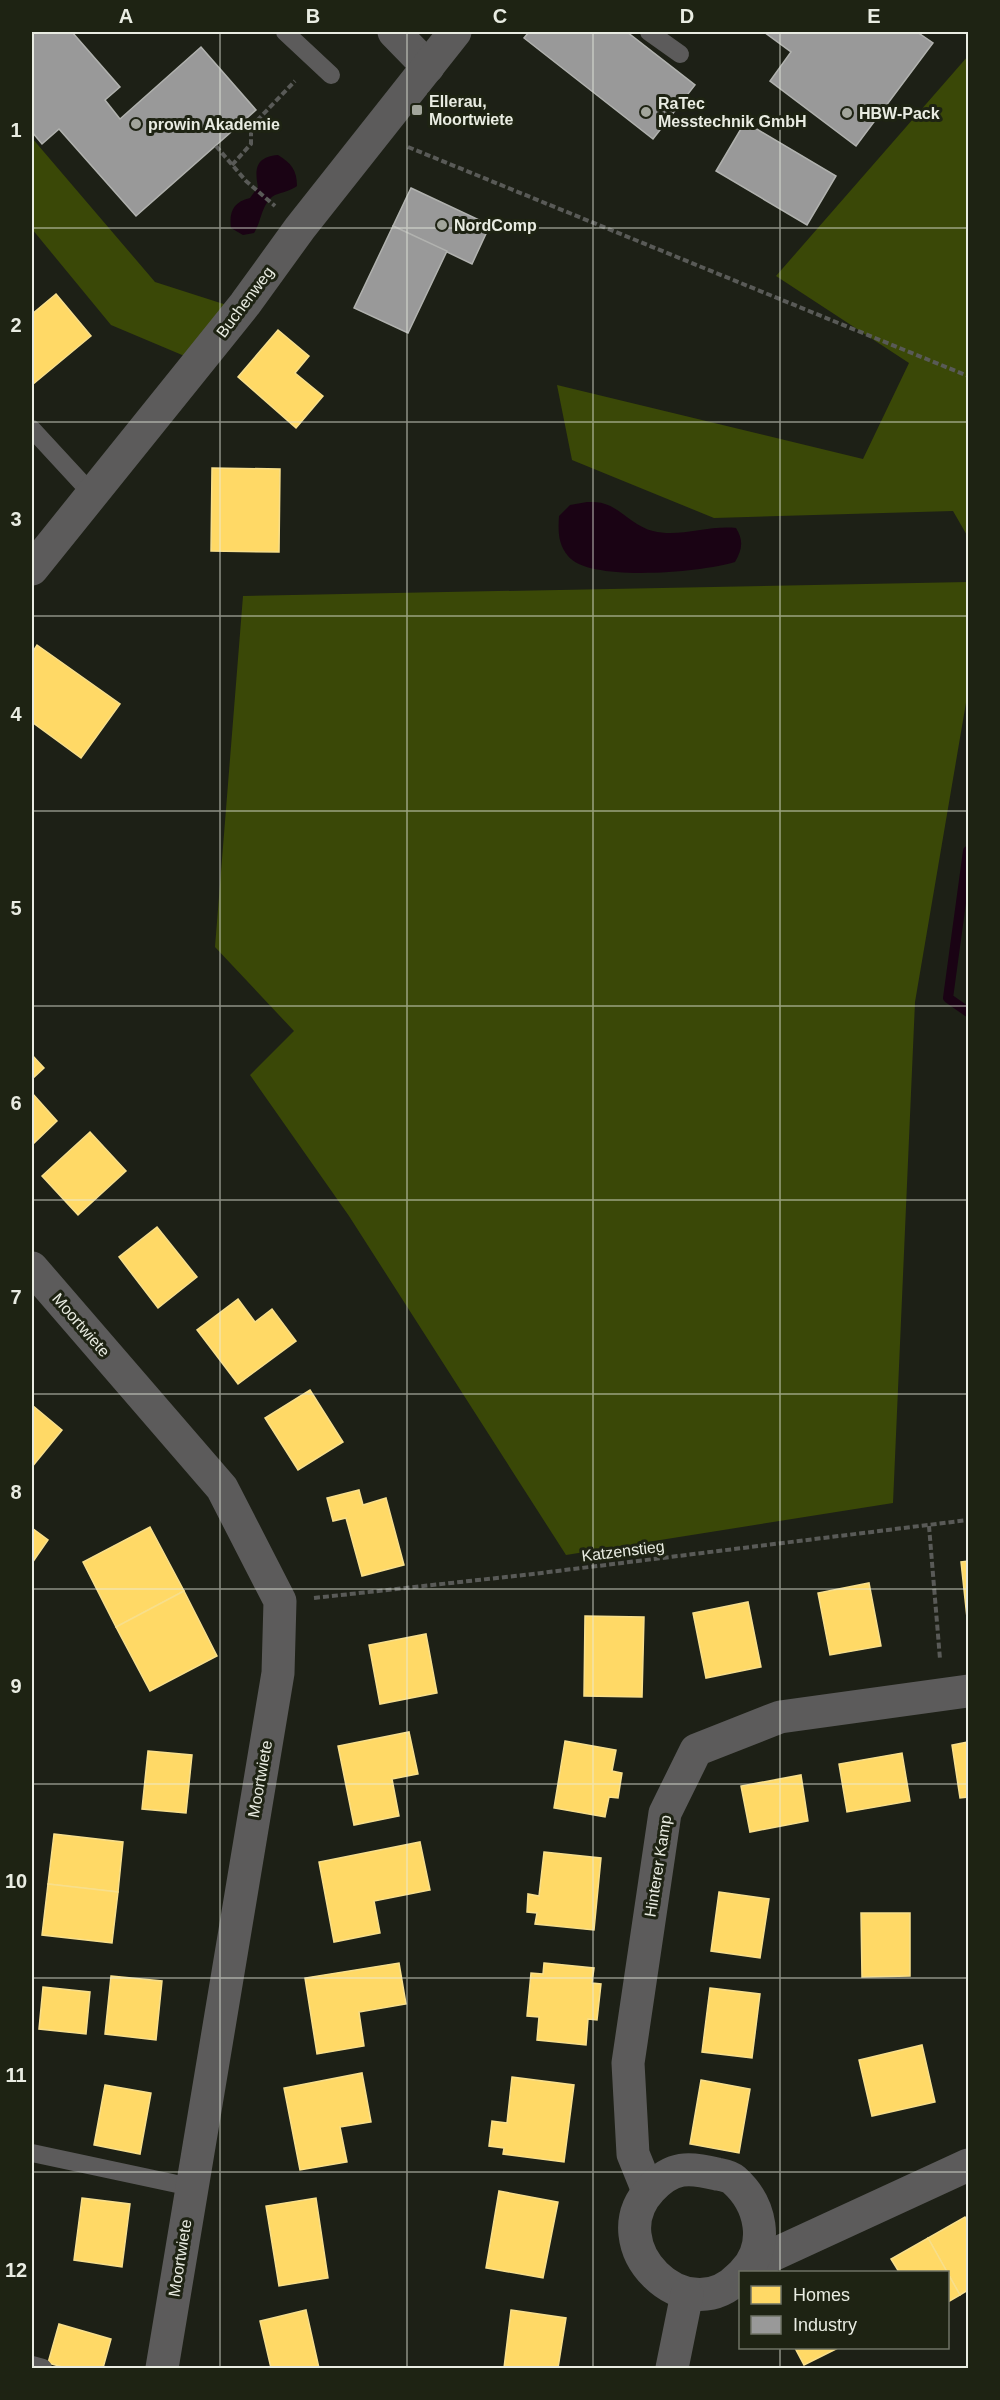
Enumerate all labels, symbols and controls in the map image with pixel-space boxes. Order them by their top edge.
text: A [119,5,133,27]
text: B [306,5,320,27]
text: C [493,5,507,27]
text: D [680,5,694,27]
text: E [867,5,881,27]
place label: Ellerau, Moortwiete [429,93,514,128]
place label: RaTec Messtechnik GmbH [658,95,806,130]
marker: Ellerau, Moortwiete [410,103,424,117]
marker: RaTec Messtechnik GmbH [639,105,653,119]
place label: HBW-Pack [859,105,940,122]
marker: HBW-Pack [840,106,854,120]
place label: prowin Akademie [148,116,280,133]
marker: prowin Akademie [129,117,143,131]
text: 1 [10,119,22,141]
place label: NordComp [454,217,537,234]
marker: NordComp [435,218,449,232]
street label: Buchenweg [213,263,277,341]
text: 2 [10,314,22,336]
text: 3 [10,508,22,530]
text: 4 [10,703,22,725]
text: 5 [10,897,22,919]
text: 6 [10,1092,22,1114]
text: 7 [10,1286,22,1308]
street label: Moortwiete [49,1290,113,1360]
text: 8 [10,1481,22,1503]
street label: Katzenstieg [580,1537,666,1565]
text: 9 [10,1675,22,1697]
street label: Moortwiete [245,1739,275,1819]
street label: Hinterer Kamp [642,1814,674,1918]
text: 10 [5,1870,27,1892]
text: 11 [5,2064,27,2086]
street label: Moortwiete [165,2218,195,2298]
text: 12 [5,2259,27,2281]
legend [739,2271,949,2349]
text: Homes [793,2285,850,2305]
text: Industry [793,2315,857,2335]

